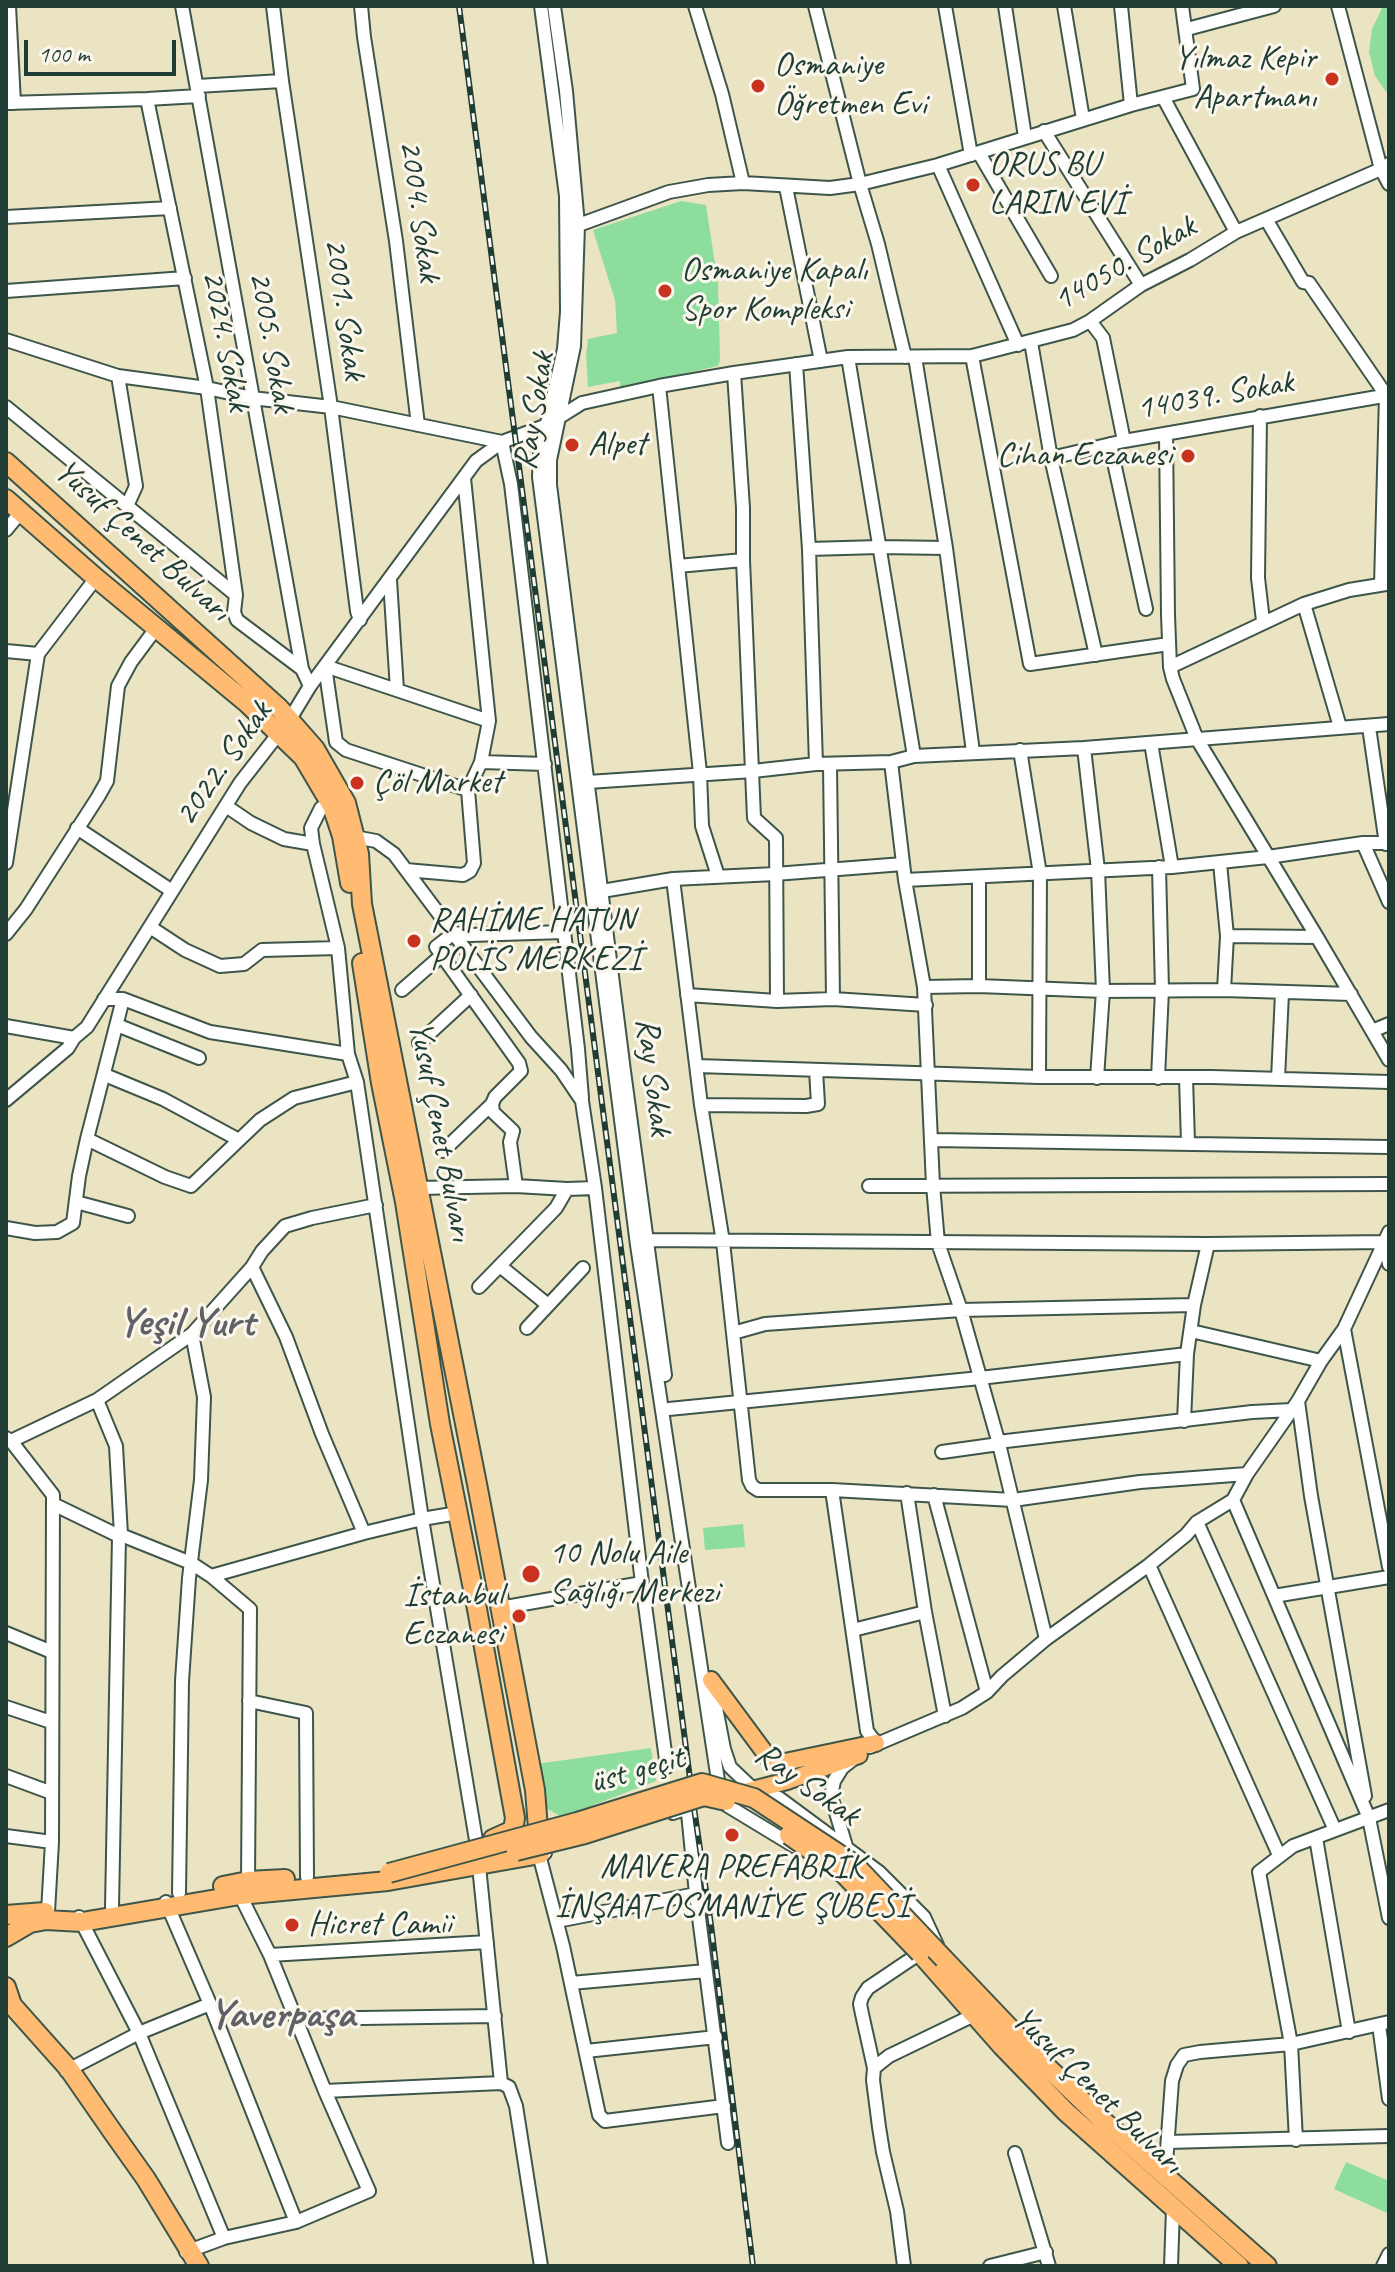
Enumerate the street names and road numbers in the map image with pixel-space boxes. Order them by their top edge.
street label: 2004. Sokak [389,137,449,285]
street label: 14050. Sokak [1046,207,1204,321]
street label: 2001. Sokak [314,235,374,383]
street label: 2024. Sokak [191,267,259,415]
street label: 2005. Sokak [239,268,303,416]
street label: Ray Sokak [506,349,564,473]
street label: 14039. Sokak [1134,362,1296,430]
street label: Yusuf Çenet Bulvarı [45,451,239,631]
street label: 2022. Sokak [166,694,282,834]
street label: Ray Sokak [626,1016,680,1138]
street label: Yusuf Çenet Bulvarı [399,1018,481,1244]
street label: Ray Sokak [747,1734,867,1836]
street label: üst geçit [585,1738,689,1804]
street label: Yusuf Çenet Bulvarı [1003,1999,1191,2183]

